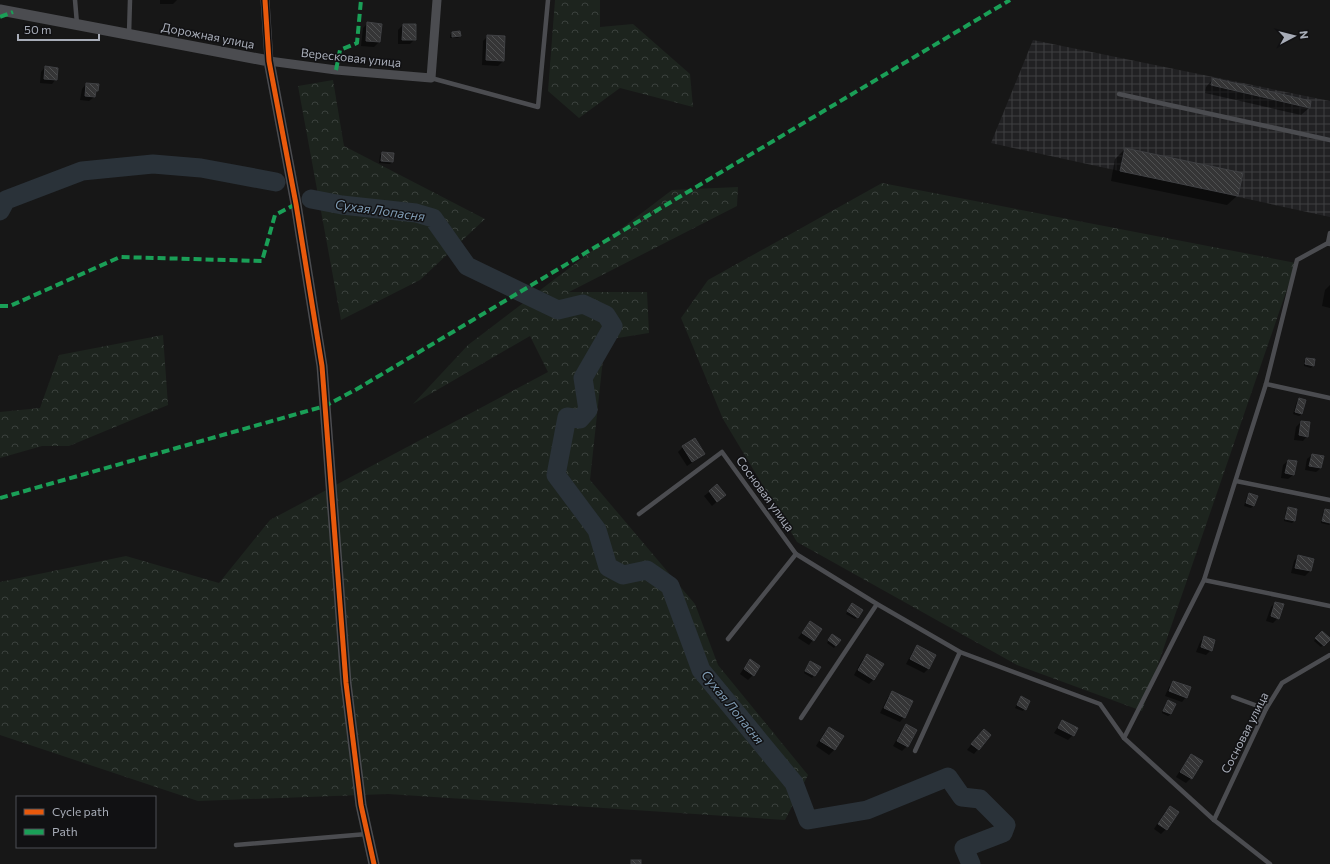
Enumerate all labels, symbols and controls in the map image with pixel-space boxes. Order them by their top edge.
scale bar [18,16,99,42]
north arrow [1274,16,1314,56]
street label: Дорожная улица [160,19,256,51]
text: 50 m [24,22,52,36]
text: N [1297,30,1311,40]
street label: Вересковая улица [300,45,402,69]
water label: Сухая Лопасня [334,196,426,224]
street label: Сосновая улица [734,453,798,534]
water label: Сухая Лопасня [698,667,768,747]
street label: Сосновая улица [1218,690,1271,776]
legend [16,796,156,848]
text: Cycle path [52,804,109,818]
text: Path [52,824,78,838]

